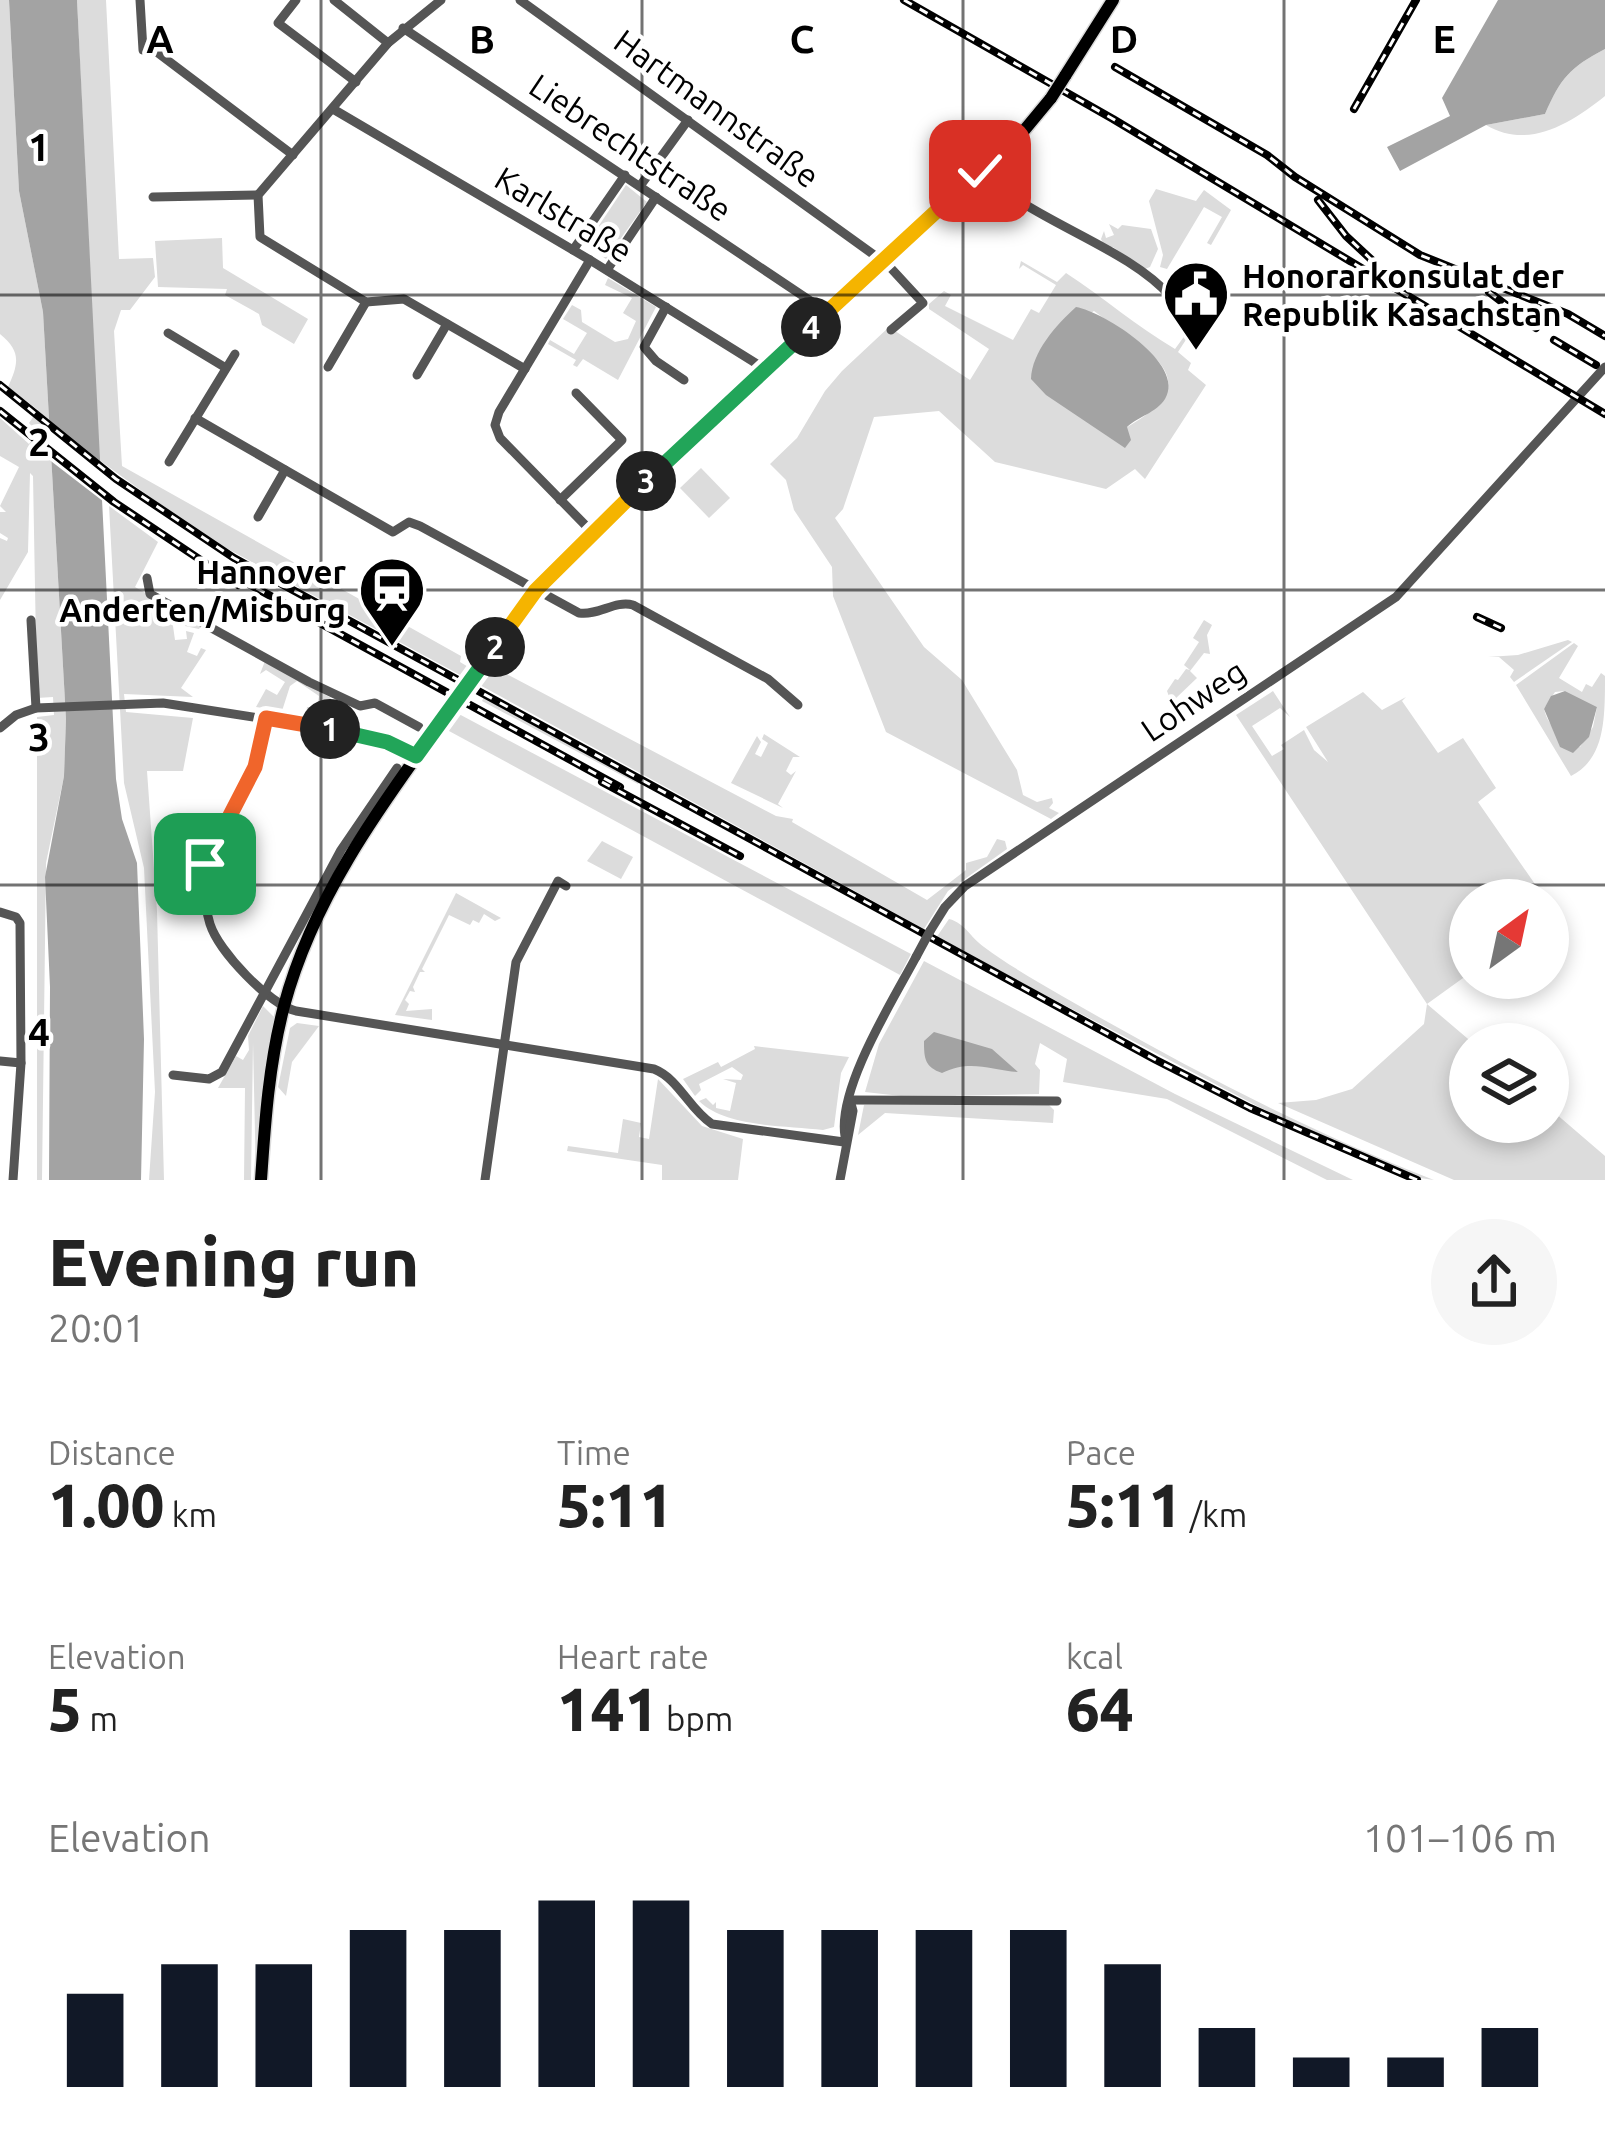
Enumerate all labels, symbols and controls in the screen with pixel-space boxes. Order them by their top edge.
text: A [146,17,174,60]
text: B [469,17,495,60]
text: C [790,17,815,60]
text: D [1110,17,1138,60]
text: E [1432,17,1456,60]
street label: Hartmannstraße [608,21,826,195]
street label: Liebrechtstraße [523,66,739,228]
pin [929,120,1031,222]
text: 1 [28,125,50,168]
icon: check [947,138,1013,204]
street label: Karlstraße [489,159,639,269]
place label: Honorarkonsulat der Republik Kasachstan [1242,257,1564,332]
public building icon: Honorarkonsulat der Republik Kasachstan [1161,259,1231,353]
pin: 4 [781,297,841,357]
text: 4 [802,308,820,345]
text: 2 [28,420,50,463]
pin: 3 [616,451,676,511]
text: 3 [637,462,655,499]
place label: Hannover Anderten/Misburg [59,553,346,628]
station icon: Hannover Anderten/Misburg [357,555,427,649]
pin: 2 [465,617,525,677]
text: 2 [486,628,504,665]
street label: Lohweg [1134,652,1252,748]
pin: 1 [300,699,360,759]
text: 1 [321,710,339,747]
text: 3 [28,715,50,758]
pin [154,813,256,915]
icon: arrive [172,831,238,897]
north arrow [1449,879,1569,999]
map controls [1449,879,1569,1143]
text: 4 [28,1010,50,1053]
button: layers [1449,1023,1569,1143]
button: share [1431,1219,1557,1345]
text: Evening run [48,1224,419,1298]
text: 20:01 [48,1306,146,1349]
text: Distance [48,1434,176,1471]
text: Time [557,1434,631,1471]
text: Pace [1066,1434,1136,1471]
text: 1.00 [48,1471,164,1538]
text: 5:11 [557,1471,673,1538]
text: 5:11 [1066,1471,1182,1538]
text: km [164,1496,217,1533]
text: /km [1182,1496,1247,1533]
text: Elevation [48,1638,186,1675]
text: Heart rate [557,1638,709,1675]
text: kcal [1066,1638,1123,1675]
text: 5 [48,1675,82,1742]
text: 141 [557,1675,659,1742]
text: 64 [1066,1675,1134,1742]
text: m [82,1700,118,1737]
text: bpm [659,1700,733,1737]
text: Elevation [48,1816,211,1859]
text: 101–106 m [1363,1816,1557,1859]

